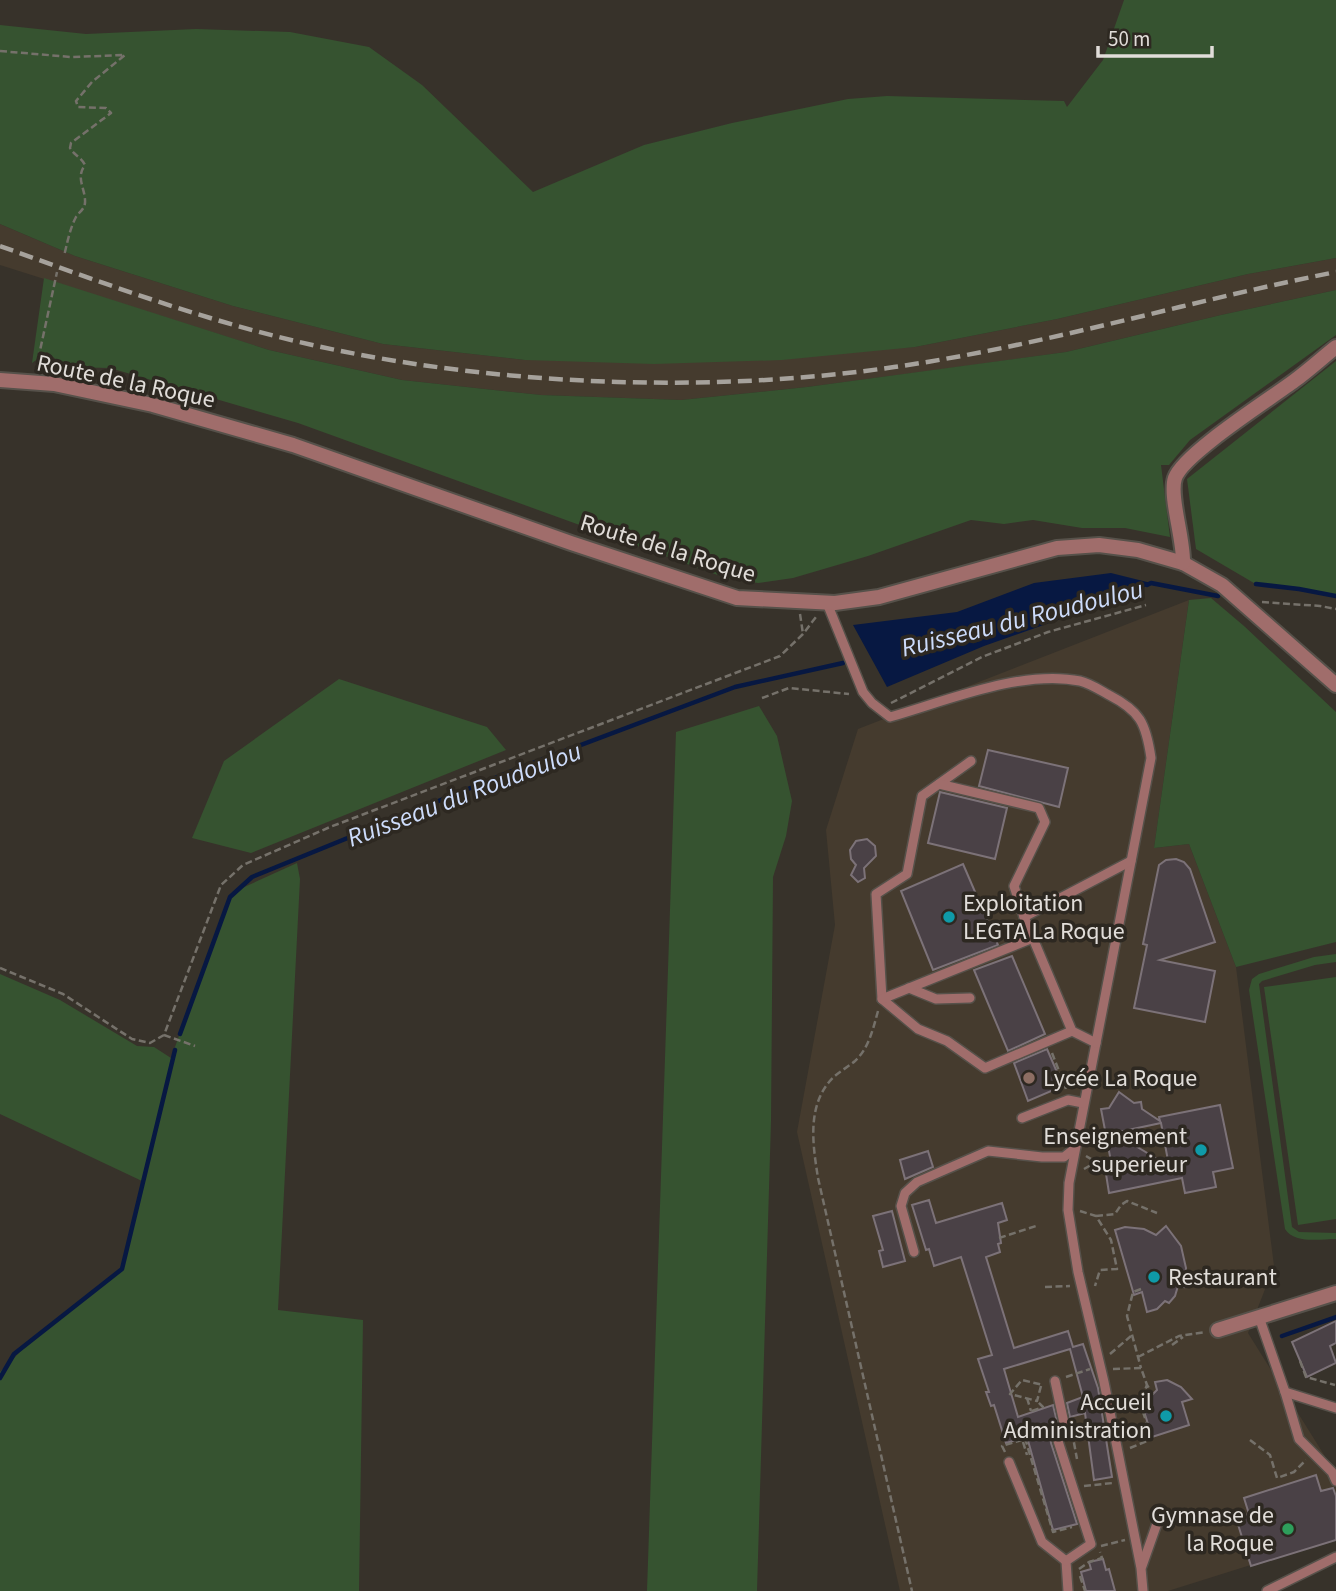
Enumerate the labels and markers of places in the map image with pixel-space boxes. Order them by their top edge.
place label: Exploitation LEGTA La Roque [963,886,1125,949]
marker: Exploitation LEGTA La Roque [941,909,957,925]
place label: Lycée La Roque [1043,1061,1197,1096]
marker: Lycée La Roque [1021,1070,1037,1086]
place label: Enseignement superieur [1043,1119,1188,1182]
marker: Enseignement superieur [1193,1142,1209,1158]
place label: Restaurant [1168,1260,1277,1295]
marker: Restaurant [1146,1269,1162,1285]
place label: Accueil Administration [1003,1385,1152,1448]
marker: Accueil Administration [1158,1408,1174,1424]
place label: Gymnase de la Roque [1151,1498,1274,1561]
marker: Gymnase de la Roque [1280,1521,1296,1537]

